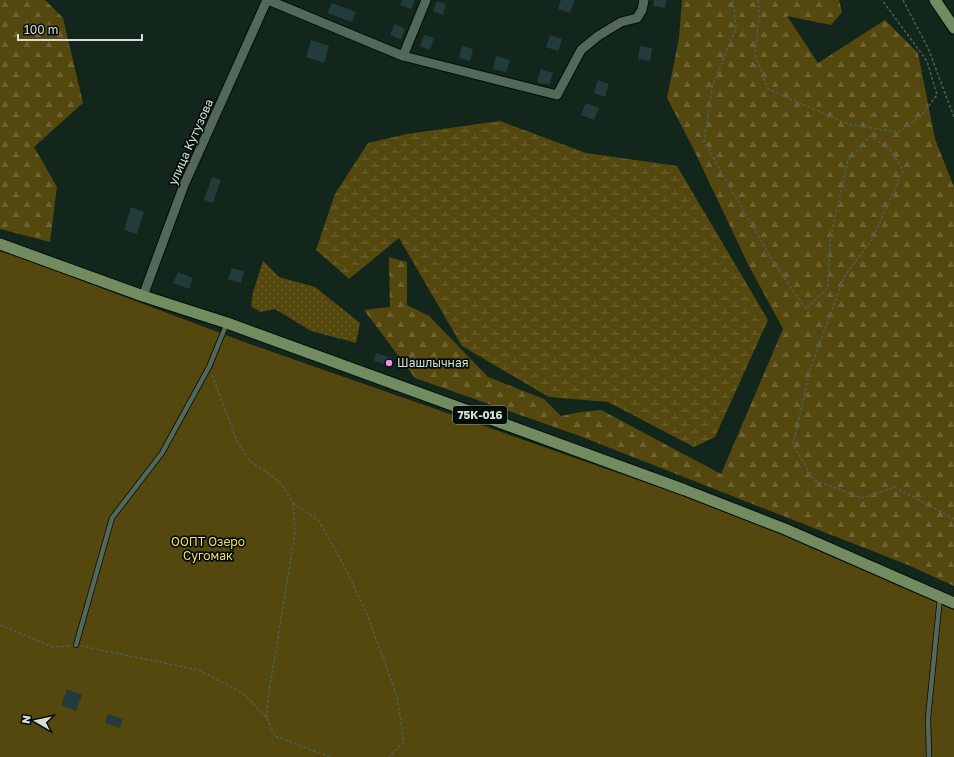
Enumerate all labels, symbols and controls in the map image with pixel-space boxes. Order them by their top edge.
scale bar [18,16,142,42]
text: 100 m [24,22,58,37]
street label: улица Кутузова [165,96,216,187]
place label: Шашлычная [397,355,469,370]
marker: Шашлычная [384,358,394,368]
road number: 75К-016 [453,406,507,424]
park label: ООПТ Озеро Сугомак [171,534,245,563]
north arrow [16,701,56,741]
text: N [19,714,33,725]

